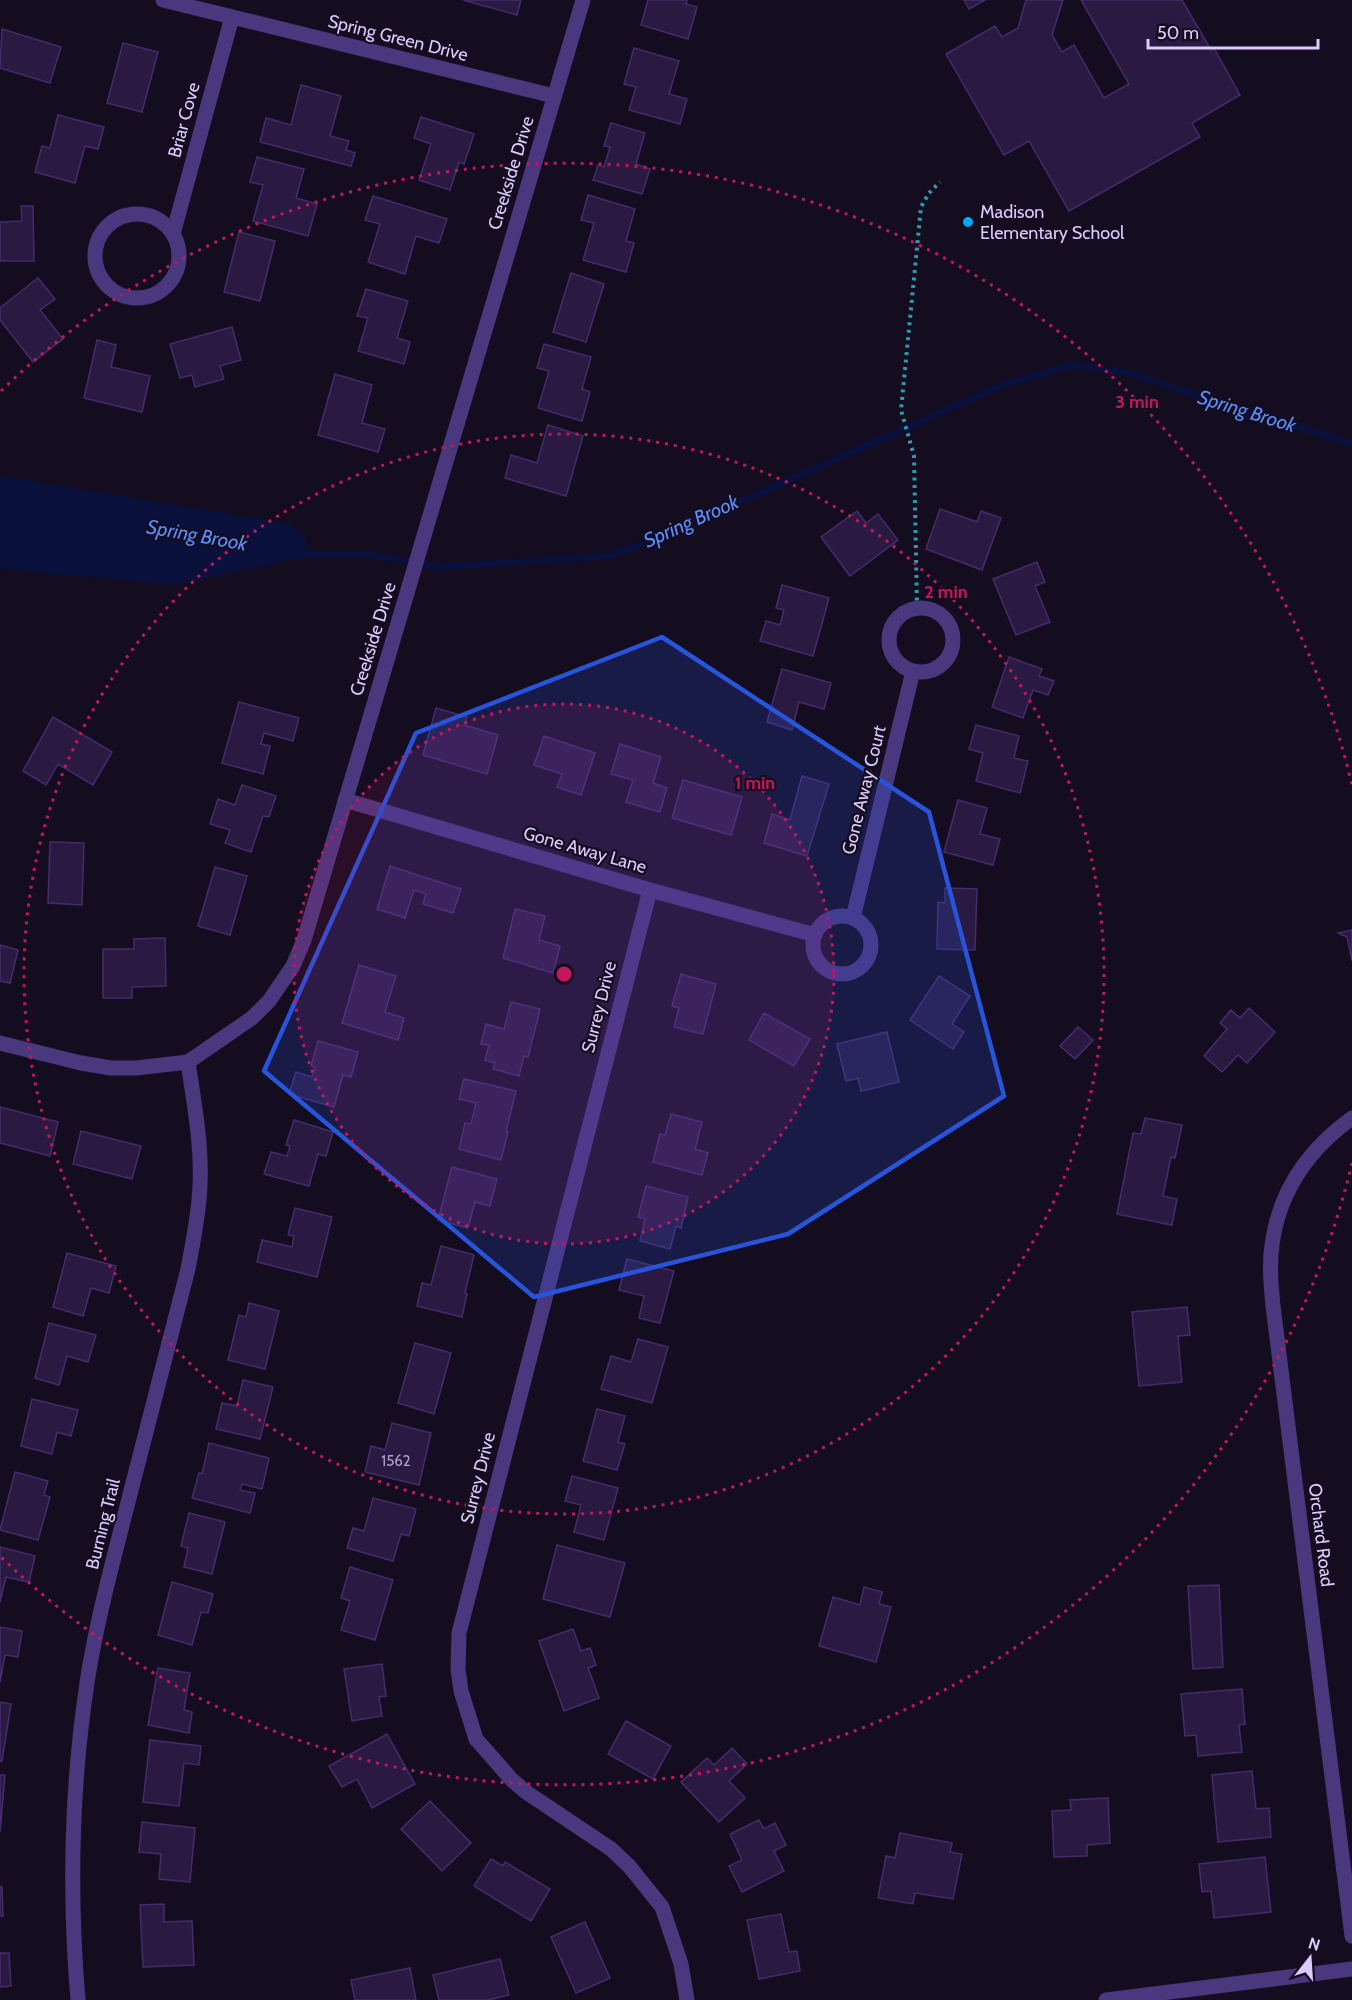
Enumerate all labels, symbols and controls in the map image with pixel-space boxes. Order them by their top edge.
street label: Spring Green Drive [326,10,470,66]
scale bar [1148,12,1318,50]
text: 50 m [1157,22,1199,44]
street label: Briar Cove [163,80,205,160]
street label: Creekside Drive [483,113,539,233]
place label: Madison Elementary School [980,201,1125,244]
marker: Madison Elementary School [961,215,975,229]
water label: Spring Brook [1195,385,1300,438]
text: 3 min [1115,391,1159,413]
water label: Spring Brook [640,489,743,553]
water label: Spring Brook [145,514,250,556]
street label: Creekside Drive [345,579,401,699]
text: 2 min [924,581,968,603]
street label: Gone Away Court [837,723,891,857]
text: 1 min [735,772,775,794]
street label: Gone Away Lane [521,822,649,878]
street label: Surrey Drive [577,959,621,1055]
centre of rings [554,964,574,984]
street label: Surrey Drive [456,1430,500,1526]
house number: 1562 [381,1452,411,1470]
street label: Burning Trail [81,1475,125,1572]
street label: Orchard Road [1304,1482,1338,1588]
north arrow [1280,1928,1340,1988]
text: N [1306,1933,1322,1955]

